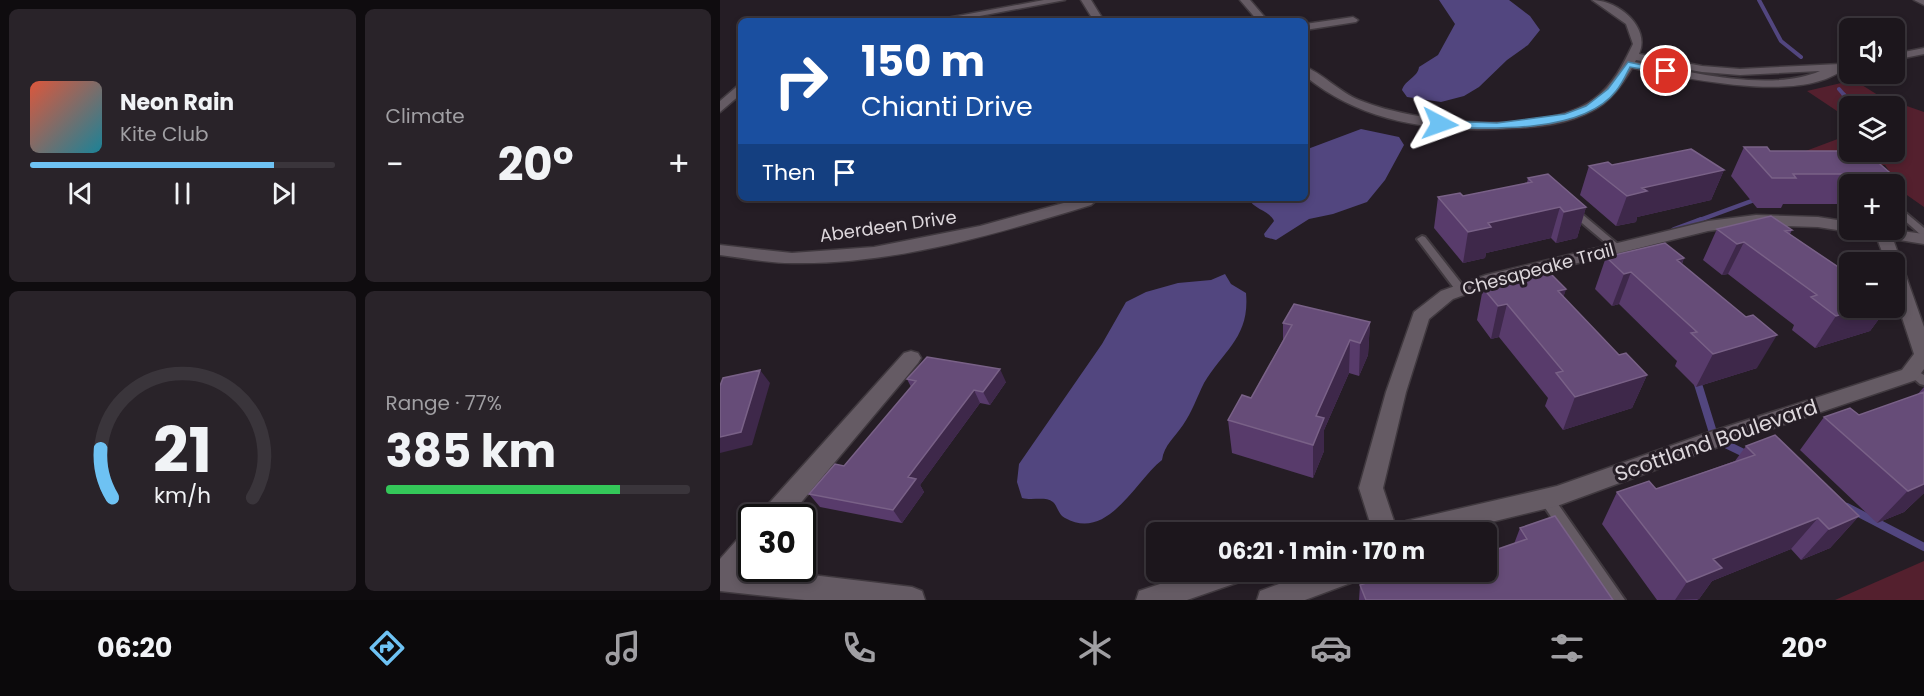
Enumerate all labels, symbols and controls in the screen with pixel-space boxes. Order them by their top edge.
map controls [1839,18,1905,318]
button: sound [1839,18,1905,84]
text: 150 m [861,32,985,91]
icon: right [762,42,840,120]
pin [1640,45,1691,96]
icon: arrive [1649,54,1682,87]
text: Neon Rain [120,87,234,118]
text: Chianti Drive [861,88,1033,125]
position arrow [1408,92,1472,156]
button: layers [1839,96,1905,162]
text: Climate [386,102,465,130]
text: Kite Club [120,120,209,148]
text: 20° [498,133,574,196]
text: − [386,141,404,188]
text: + [667,141,690,188]
icon: arrive [828,156,861,189]
text: Then [762,157,816,188]
button: + [1839,174,1905,240]
icon: previous [64,177,97,210]
icon: pause [166,177,199,210]
icon: next [267,177,300,210]
street label: Aberdeen Drive [818,204,958,248]
street label: Chesapeake Trail [1459,237,1617,301]
button: − [1839,252,1905,318]
text: Range · 77% [386,389,502,417]
street label: Scottland Boulevard [1611,392,1821,488]
text: 21 [153,406,212,494]
text: 385 km [386,420,556,483]
text: km/h [154,480,211,511]
speed limit sign: 30 [738,504,816,582]
text: 06:21 · 1 min · 170 m [1218,536,1425,567]
icon: directions [366,627,408,669]
icon: music [602,627,644,669]
icon: phone [838,627,880,669]
icon: climate [1074,627,1116,669]
icon: car [1310,627,1352,669]
icon: filters [1546,627,1588,669]
text: 06:20 [97,629,172,666]
text: 20° [1781,629,1827,666]

